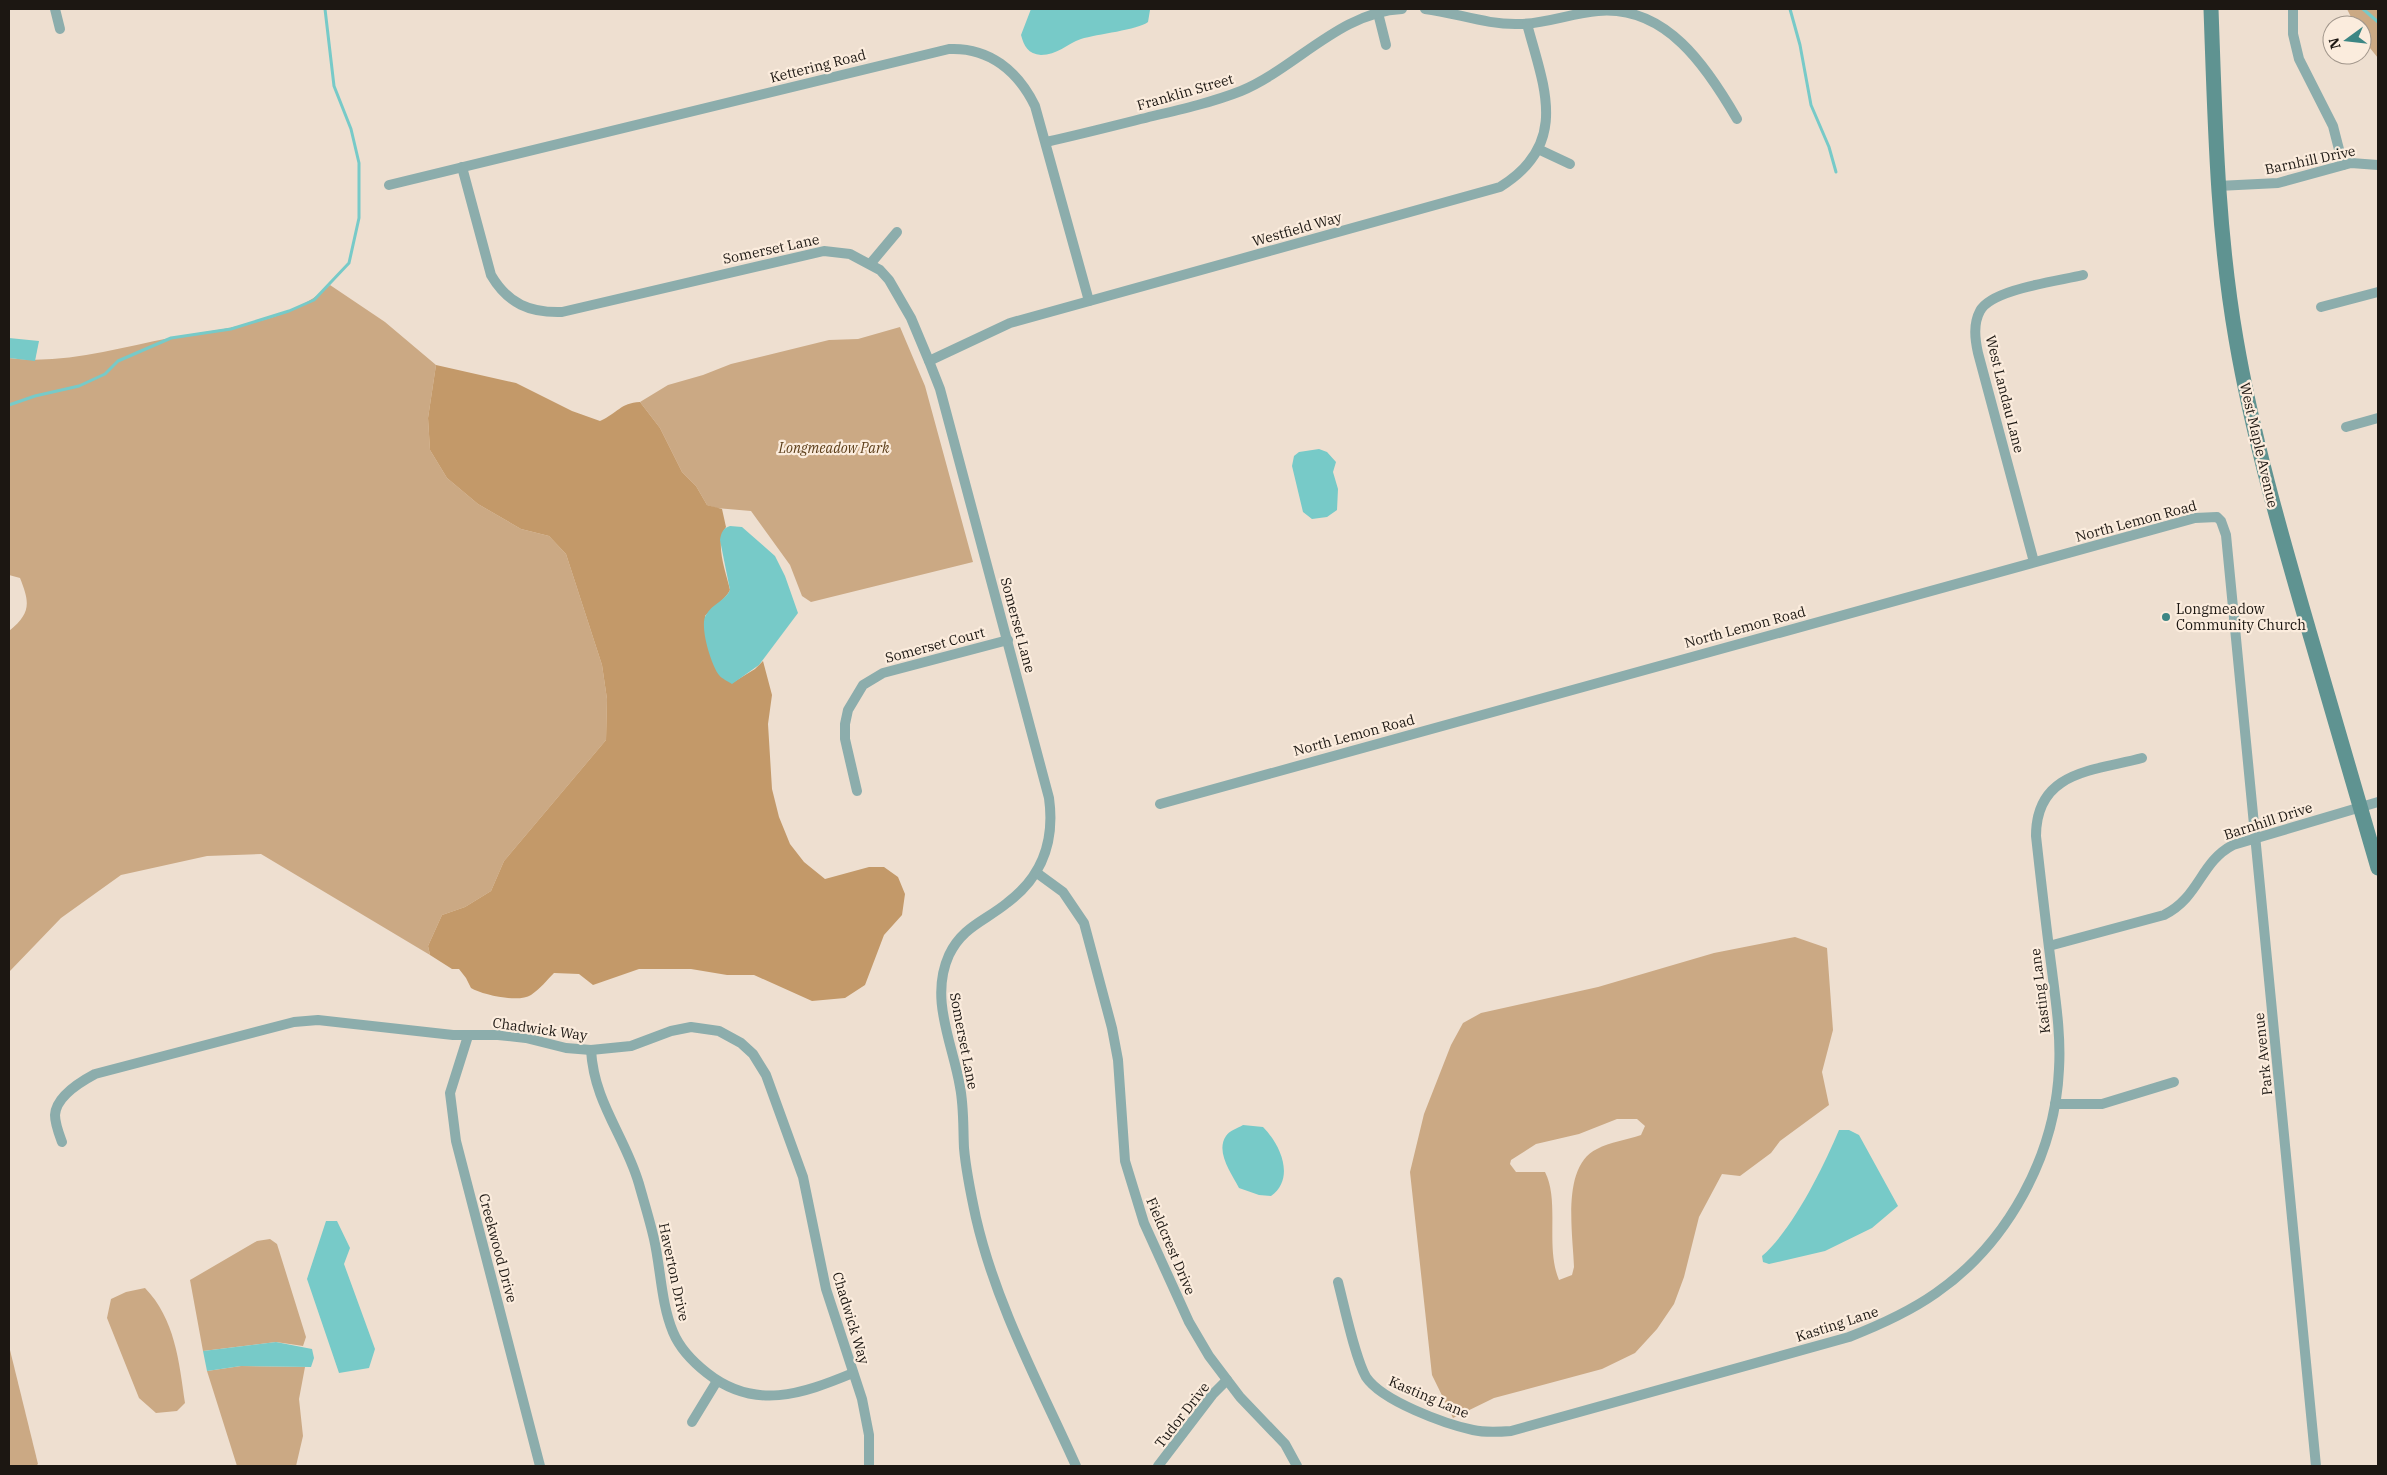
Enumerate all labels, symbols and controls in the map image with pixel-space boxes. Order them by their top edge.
north arrow [2322,15,2372,65]
text: N [2324,36,2345,51]
street label: Kettering Road [768,45,868,87]
street label: Franklin Street [1135,70,1235,114]
street label: Barnhill Drive [2263,142,2357,178]
street label: Westfield Way [1250,208,1344,250]
street label: Somerset Lane [721,230,821,268]
street label: West Landau Lane [1982,333,2028,455]
street label: West Maple Avenue [2236,381,2282,509]
park label: Longmeadow Park [777,439,890,457]
street label: North Lemon Road [2073,496,2199,546]
street label: Somerset Lane [997,575,1039,675]
place label: Longmeadow Community Church [2176,600,2306,634]
street label: North Lemon Road [1682,602,1808,652]
marker: Longmeadow Community Church [2160,611,2172,623]
street label: Somerset Court [883,623,987,667]
street label: North Lemon Road [1291,710,1417,760]
street label: Barnhill Drive [2221,798,2315,844]
street label: Kasting Lane [2026,947,2054,1035]
street label: Somerset Lane [946,991,982,1091]
street label: Park Avenue [2250,1012,2276,1096]
street label: Chadwick Way [491,1013,589,1045]
street label: Creekwood Drive [475,1191,521,1305]
street label: Fieldcrest Drive [1142,1195,1200,1297]
street label: Haverton Drive [655,1221,693,1323]
street label: Chadwick Way [828,1270,874,1367]
street label: Kasting Lane [1793,1302,1881,1346]
street label: Kasting Lane [1386,1372,1472,1422]
street label: Tudor Drive [1151,1378,1213,1452]

